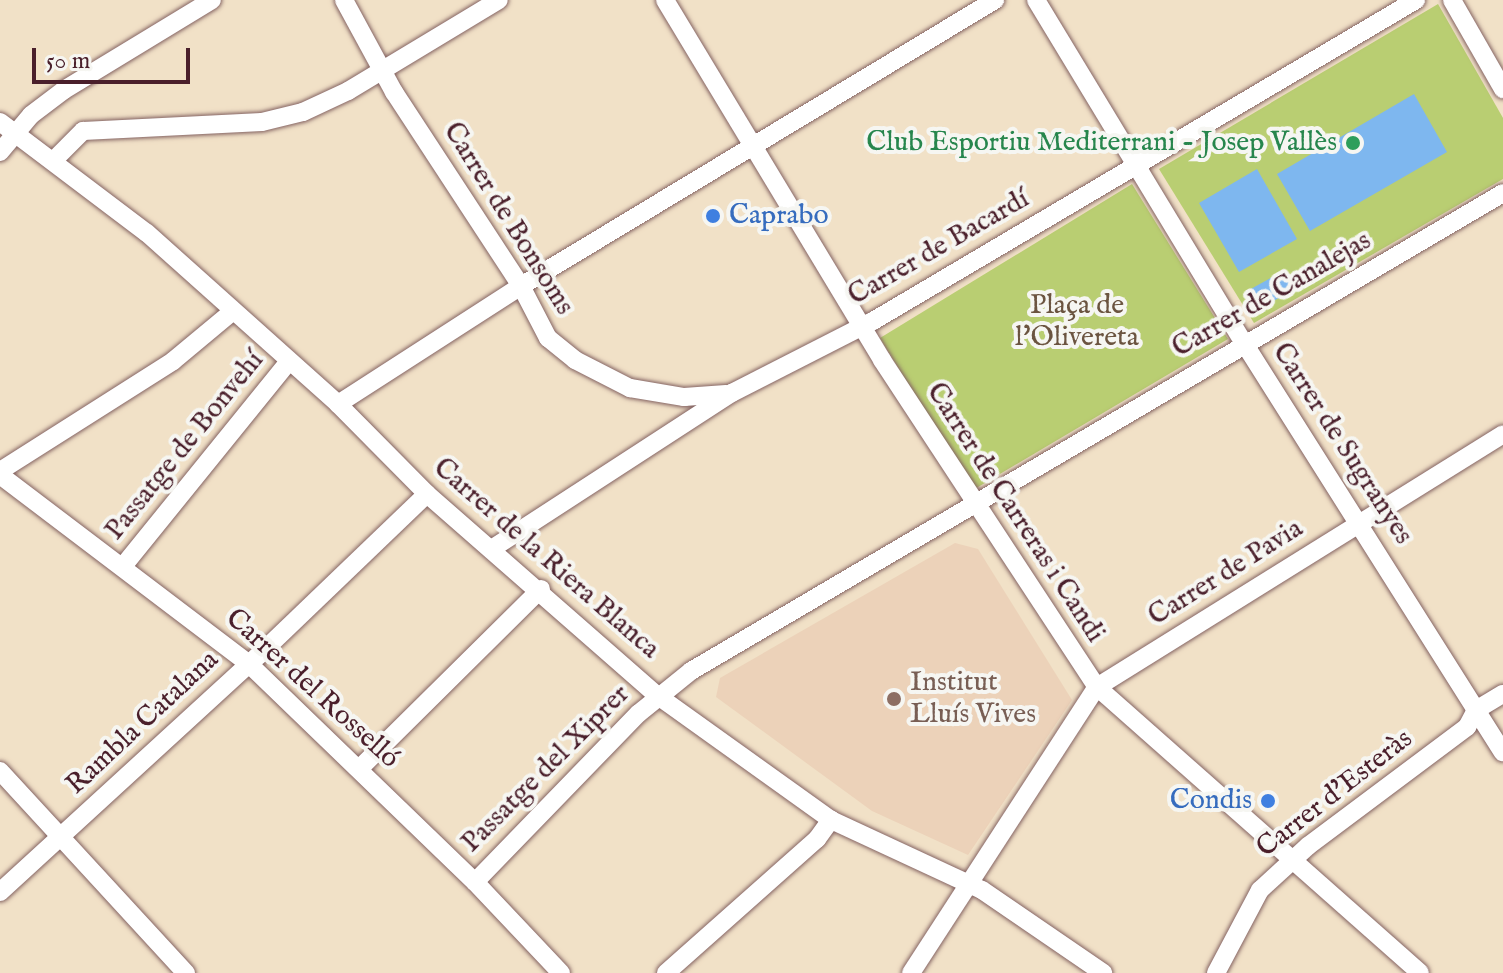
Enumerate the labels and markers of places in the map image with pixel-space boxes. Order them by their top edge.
place label: Club Esportiu Mediterrani - Josep Vallès [866,126,1337,160]
marker: Club Esportiu Mediterrani - Josep Vallès [1344,134,1362,152]
place label: Caprabo [729,199,829,233]
marker: Caprabo [704,207,722,225]
place label: Institut Lluís Vives [910,666,1036,732]
marker: Institut Lluís Vives [885,690,903,708]
place label: Condis [1170,784,1252,818]
marker: Condis [1259,792,1277,810]

